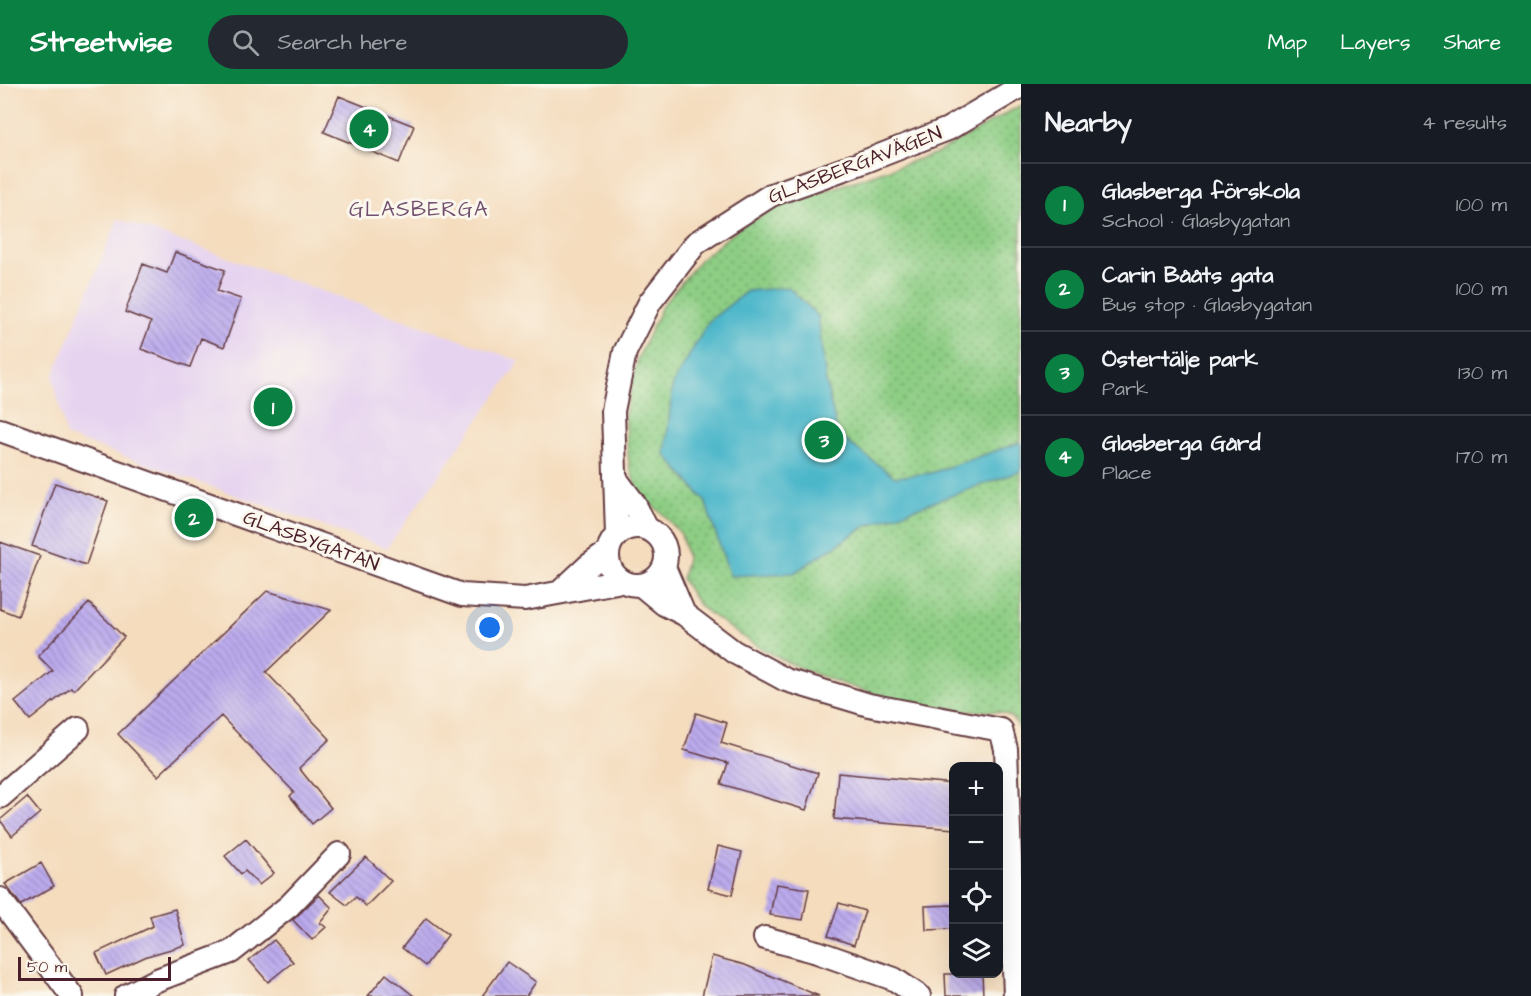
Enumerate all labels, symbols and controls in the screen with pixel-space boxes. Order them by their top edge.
search box [208,15,628,69]
text: Streetwise [30,23,172,62]
icon: search [229,26,262,59]
text: Search here [277,27,407,58]
text: Map [1267,28,1307,57]
text: Layers [1340,28,1410,57]
text: Share [1443,28,1501,57]
text: Nearby [1045,105,1132,141]
pin: 4 [350,106,388,152]
text: 4 results [1422,109,1507,137]
street label: GLASBERGAVÄGEN [764,119,946,211]
text: Glasberga förskola [1102,176,1300,207]
text: 1 [1063,191,1066,219]
text: 100 m [1456,191,1507,219]
district label: GLASBERGA [349,195,489,224]
text: School · Glasbygatan [1102,207,1290,235]
text: Carin Bååts gata [1102,260,1273,291]
text: 2 [1059,275,1070,303]
text: 100 m [1456,275,1507,303]
text: Bus stop · Glasbygatan [1102,291,1312,319]
text: Östertälje park [1102,344,1258,375]
text: 3 [1059,359,1070,387]
text: 130 m [1458,359,1507,387]
text: Park [1102,375,1148,403]
pin: 1 [254,384,292,430]
pin: 3 [804,418,844,462]
text: Glasberga Gård [1102,428,1261,459]
text: 4 [1058,443,1071,471]
text: 170 m [1456,443,1507,471]
text: Place [1102,459,1152,487]
pin: 2 [174,496,214,540]
street label: GLASBYGATAN [239,503,383,579]
your location [475,613,504,642]
map controls [949,762,1003,978]
button: + [949,762,1003,816]
button: − [949,816,1003,870]
button: locate [949,870,1003,924]
button: layers [949,924,1003,978]
scale bar [18,954,171,982]
text: 50 m [27,956,67,978]

